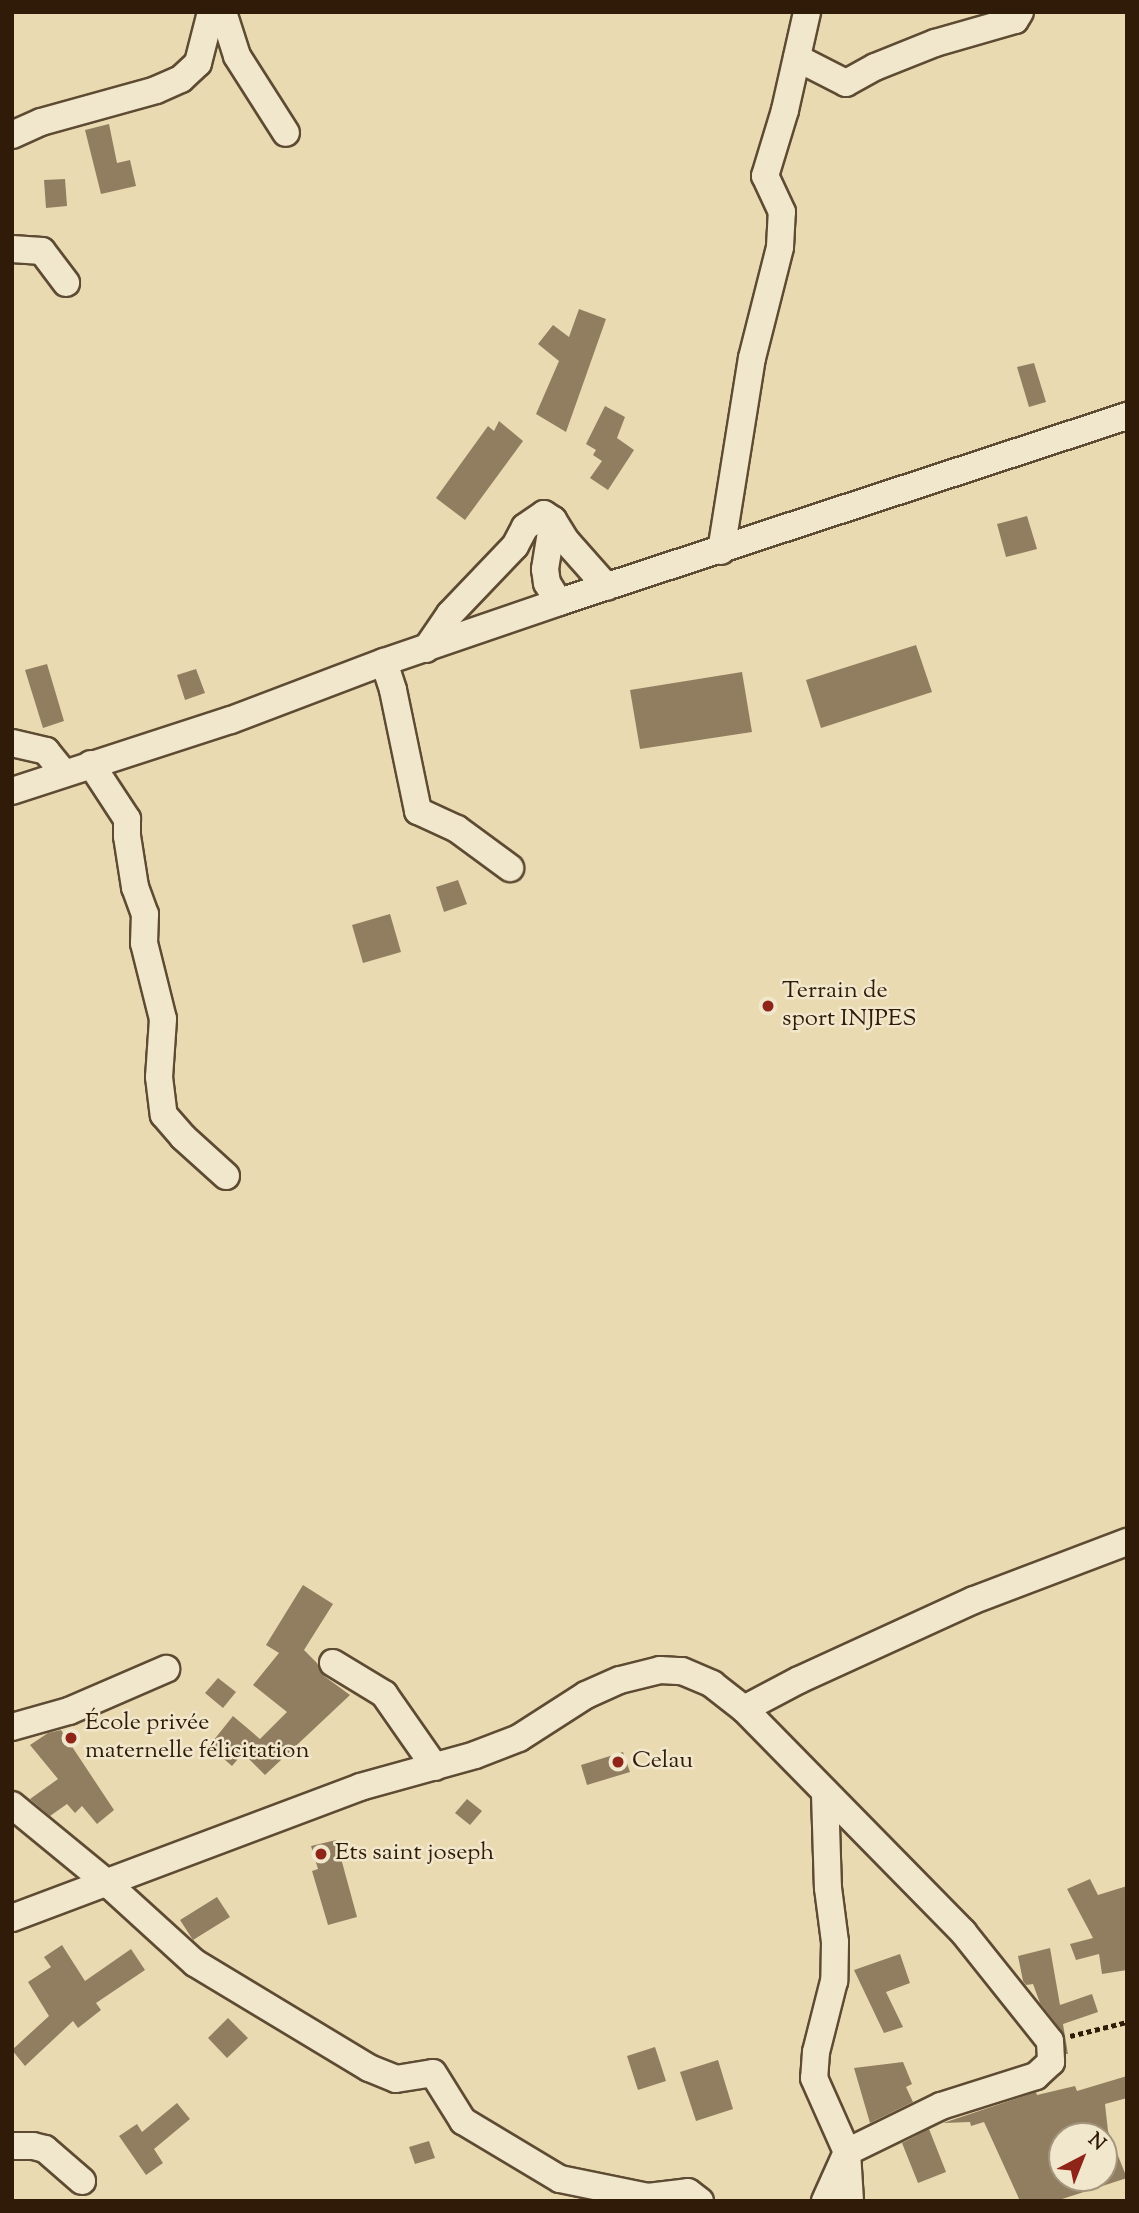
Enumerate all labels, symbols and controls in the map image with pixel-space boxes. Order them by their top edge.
place label: Terrain de sport INJPES [782,978,917,1034]
marker: Terrain de sport INJPES [760,998,776,1014]
place label: École privée maternelle félicitation [85,1710,310,1766]
marker: École privée maternelle félicitation [63,1730,79,1746]
place label: Celau [632,1748,693,1776]
marker: Celau [610,1754,626,1770]
place label: Ets saint joseph [335,1840,494,1868]
marker: Ets saint joseph [313,1846,329,1862]
north arrow [1048,2122,1118,2192]
text: N [1081,2127,1111,2158]

